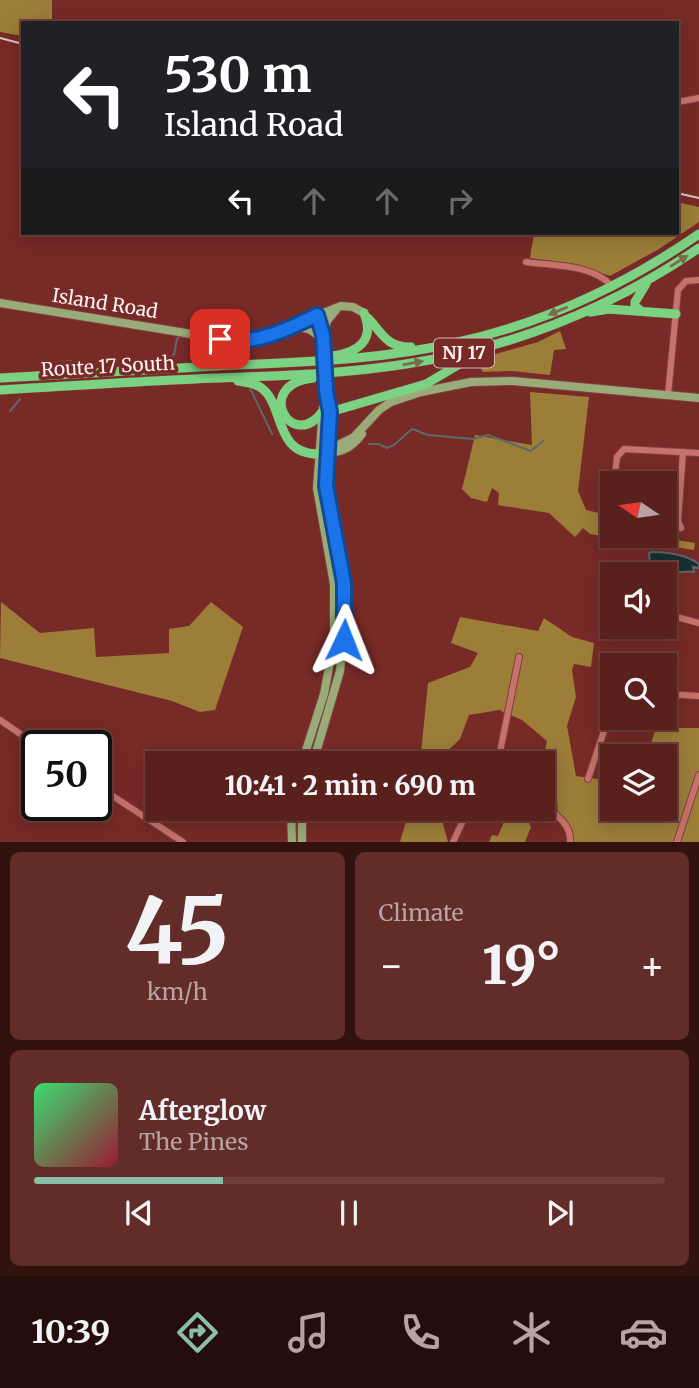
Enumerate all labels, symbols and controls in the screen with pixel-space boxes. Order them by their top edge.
text: 530 m [164,44,312,105]
icon: left [49,49,140,140]
text: Island Road [164,105,344,145]
icon: left [222,182,260,220]
icon: ahead [295,182,333,220]
icon: ahead [368,182,406,220]
icon: right [441,182,479,220]
one-way arrow [669,255,689,268]
street label: Island Road [50,283,160,323]
one-way arrow [547,305,568,316]
pin [190,309,250,369]
icon: arrive [201,320,239,358]
road number: NJ 17 [434,338,494,368]
street label: Route 17 South [40,350,176,381]
one-way arrow [402,357,424,368]
north arrow [600,471,677,548]
map controls [600,471,677,821]
button: sound [600,562,677,639]
position arrow [307,603,381,677]
button: search [600,653,677,730]
speed limit sign: 50 [21,730,112,821]
button: layers [600,744,677,821]
text: 10:41 · 2 min · 690 m [224,769,476,802]
text: 45 [125,874,230,989]
text: Climate [379,898,464,927]
text: 19° [482,933,561,998]
text: − [379,942,404,989]
text: + [640,942,665,989]
text: km/h [147,977,208,1006]
text: Afterglow [139,1094,266,1127]
text: The Pines [139,1127,249,1156]
icon: previous [120,1194,158,1232]
icon: pause [330,1194,368,1232]
icon: next [541,1194,579,1232]
icon: directions [173,1308,222,1357]
icon: music [284,1308,333,1357]
icon: phone [396,1308,445,1357]
icon: climate [507,1308,556,1357]
icon: car [619,1308,668,1357]
text: 10:39 [31,1312,110,1352]

